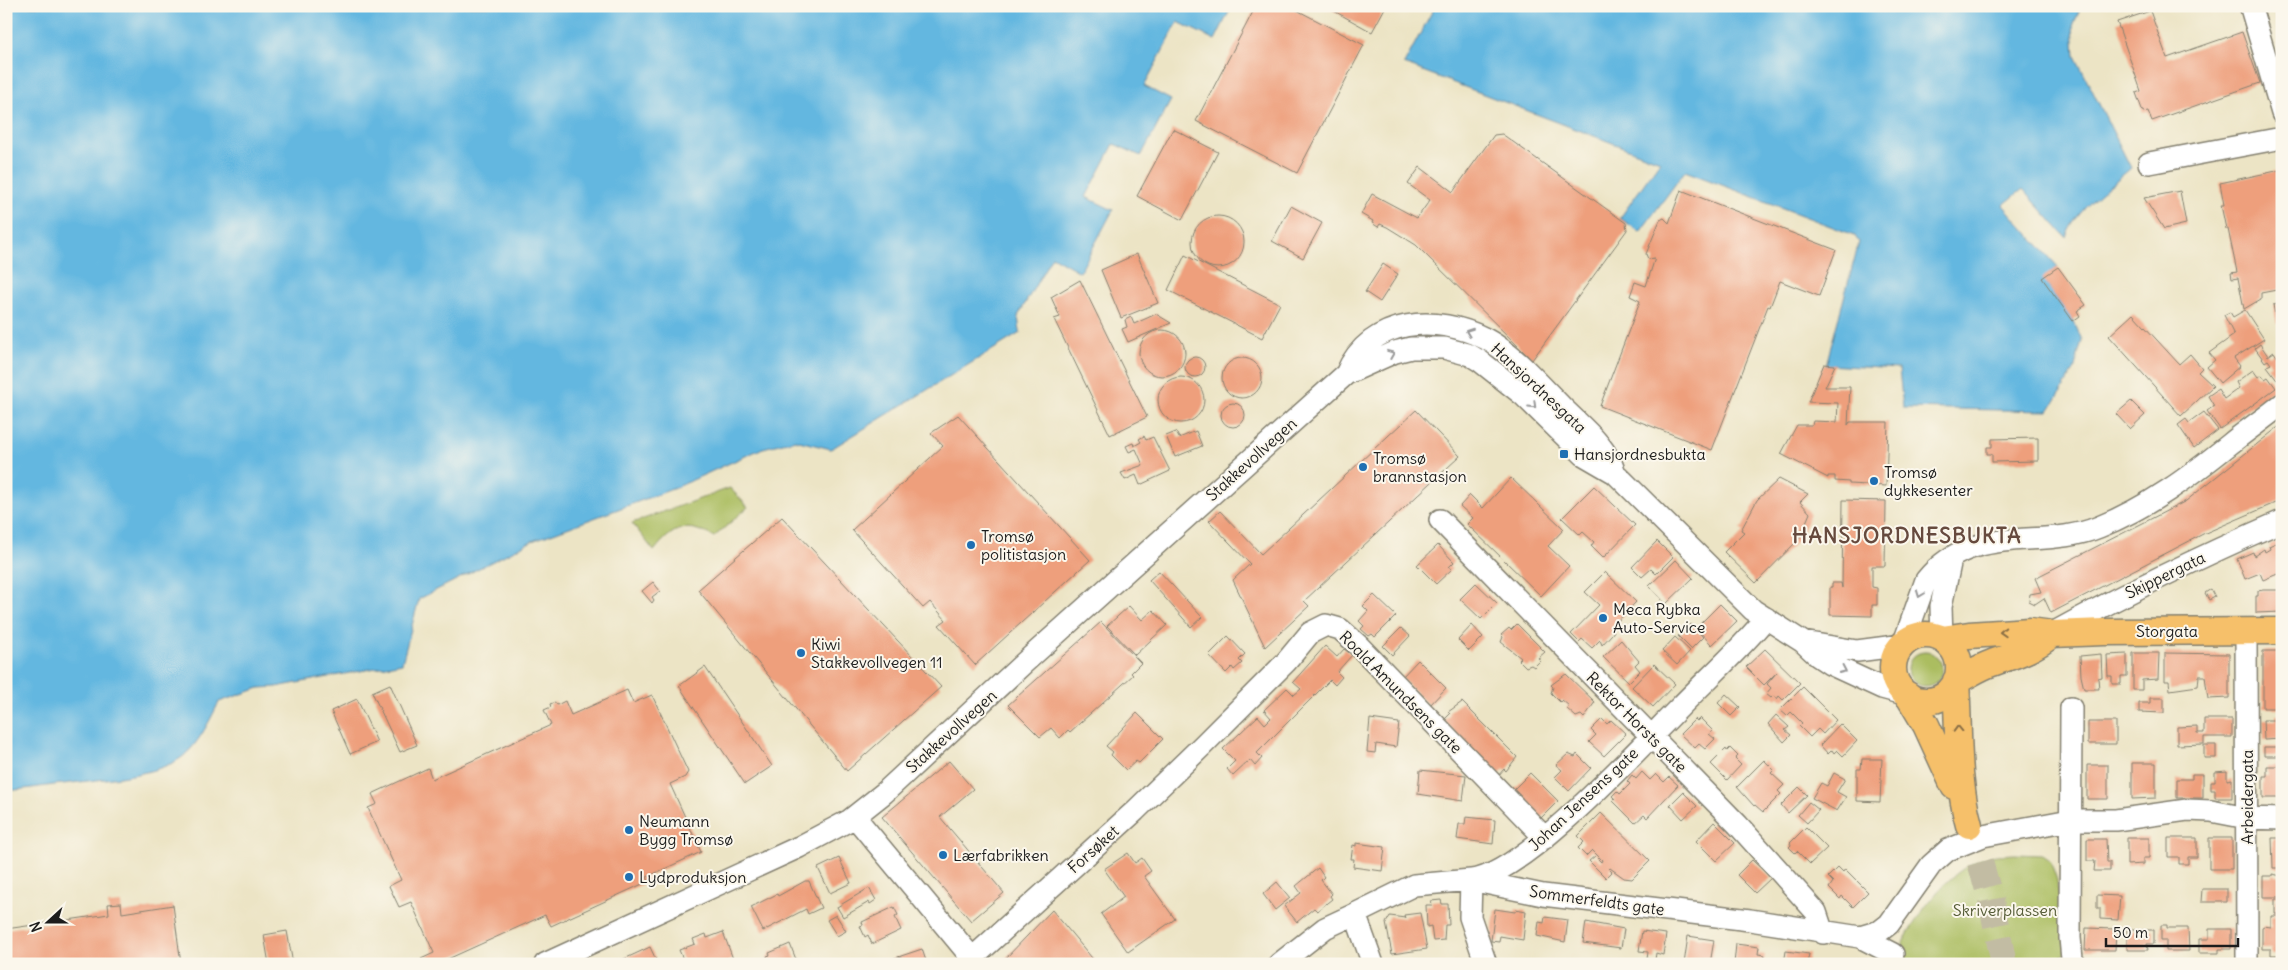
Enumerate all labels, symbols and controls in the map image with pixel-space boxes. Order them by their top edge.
one-way arrow [1465,328,1474,338]
street label: Hansjordnesgata [1487,339,1591,437]
one-way arrow [1386,350,1394,360]
one-way arrow [1527,399,1536,408]
street label: Stakkevollvegen [1202,413,1300,505]
place label: Hansjordnesbukta [1574,444,1706,464]
place label: Tromsø brannstasjon [1373,448,1467,486]
marker: Hansjordnesbukta [1558,448,1570,460]
marker: Tromsø brannstasjon [1357,461,1369,473]
place label: Tromsø dykkesenter [1884,462,1973,500]
marker: Tromsø dykkesenter [1868,475,1880,487]
district label: HANSJORDNESBUKTA [1792,522,2022,549]
place label: Tromsø politistasjon [981,526,1066,564]
marker: Tromsø politistasjon [965,539,977,551]
street label: Skippergata [2122,547,2208,603]
one-way arrow [1916,589,1926,598]
place label: Meca Rybka Auto-Service [1613,599,1705,637]
marker: Meca Rybka Auto-Service [1597,612,1609,624]
street label: Storgata [2136,621,2198,641]
street label: Roald Amundsens gate [1335,626,1467,758]
one-way arrow [1999,627,2007,638]
place label: Kiwi Stakkevollvegen 11 [811,634,943,672]
marker: Kiwi Stakkevollvegen 11 [795,647,807,659]
one-way arrow [1838,664,1847,675]
street label: Rektor Horsts gate [1583,668,1691,776]
street label: Stakkevollvegen [902,685,1000,777]
one-way arrow [1953,724,1964,732]
street label: Johan Jensens gate [1524,743,1642,855]
street label: Arbeidergata [2237,750,2257,844]
place label: Neumann Bygg Tromsø [639,811,733,849]
street label: Forsøket [1063,820,1123,877]
marker: Neumann Bygg Tromsø [623,824,635,836]
place label: Lærfabrikken [953,845,1049,865]
marker: Lærfabrikken [937,849,949,861]
place label: Lydproduksjon [639,867,747,887]
marker: Lydproduksjon [623,871,635,883]
street label: Sommerfeldts gate [1528,881,1666,919]
north arrow [22,898,72,948]
park label: Skriverplassen [1953,900,2057,920]
scale bar [2106,915,2238,947]
text: N [26,919,46,934]
text: 50 m [2113,923,2148,942]

